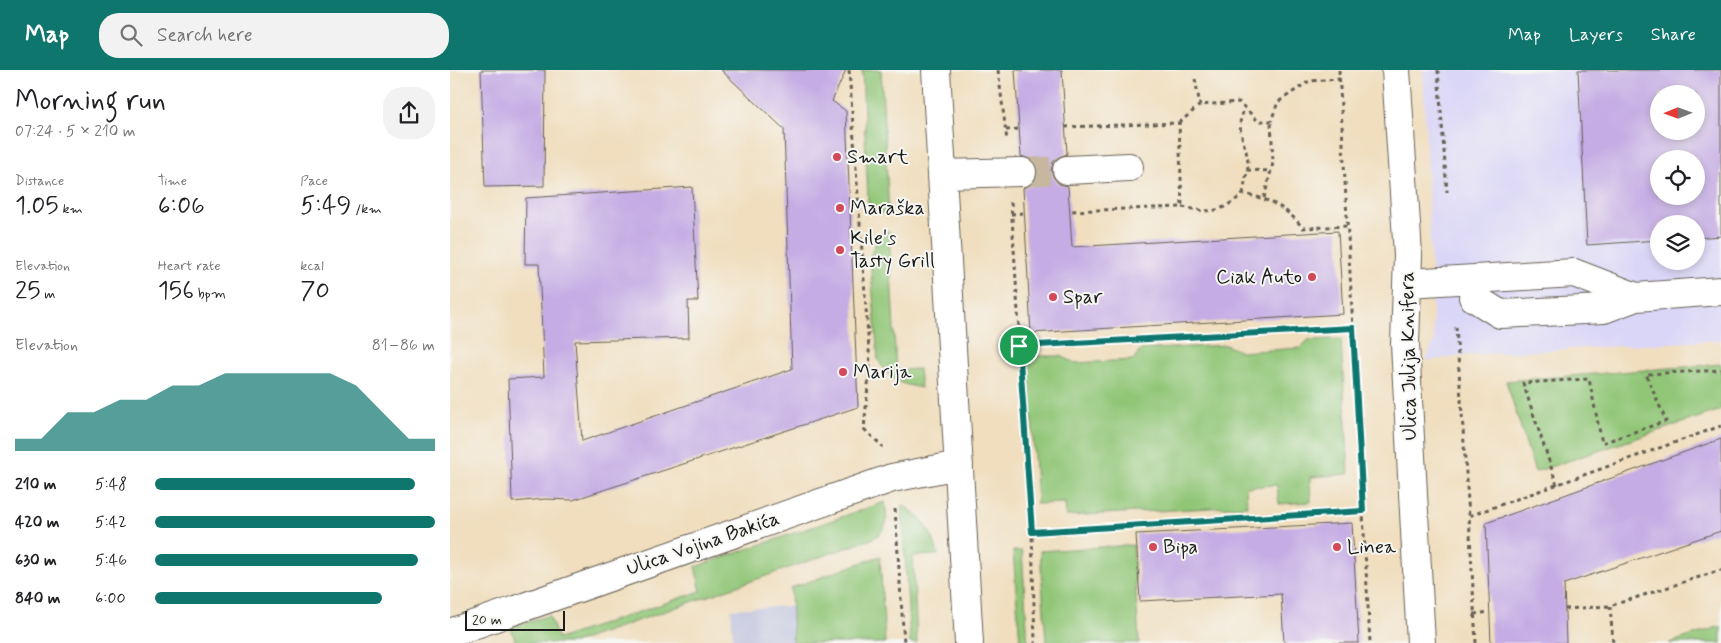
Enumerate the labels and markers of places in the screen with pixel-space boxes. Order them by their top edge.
place label: Smart [847,144,909,171]
marker: Smart [831,151,843,163]
place label: Maraška [850,195,925,222]
marker: Maraška [834,202,846,214]
place label: Kile's Tasty Grill [850,225,935,275]
marker: Kile's Tasty Grill [834,244,846,256]
place label: Ciak Auto [1216,264,1302,291]
marker: Ciak Auto [1306,271,1318,283]
place label: Spar [1063,284,1103,311]
marker: Spar [1047,291,1059,303]
pin [998,325,1040,367]
place label: Marija [853,359,912,386]
marker: Marija [837,366,849,378]
place label: Bipa [1163,534,1198,561]
place label: Linea [1347,534,1397,561]
marker: Bipa [1147,541,1159,553]
marker: Linea [1331,541,1343,553]

